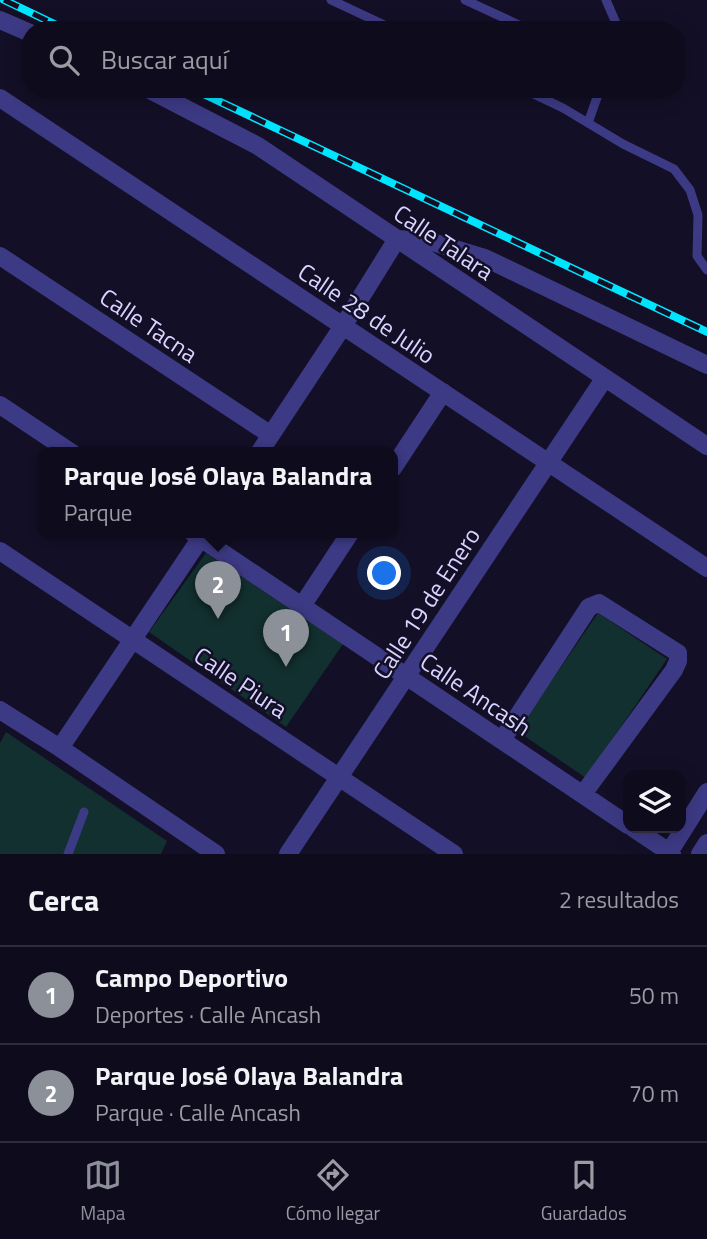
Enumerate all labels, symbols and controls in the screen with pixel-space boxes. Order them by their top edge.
search box [21,21,686,98]
text: Buscar aquí [101,40,228,79]
icon: search [45,41,83,79]
street label: Calle Talara [387,195,501,289]
street label: Calle 28 de Julio [291,254,443,372]
street label: Calle Tacna [93,279,205,371]
popup [38,447,398,538]
text: Parque José Olaya Balandra [64,456,372,495]
text: Parque [64,495,132,530]
street label: Calle 19 de Enero [363,520,489,686]
your location [367,556,401,590]
pin: 2 [195,561,241,619]
pin: 1 [263,609,309,667]
street label: Calle Piura [187,637,295,727]
street label: Calle Ancash [413,643,539,745]
map controls [623,770,686,833]
button: layers [623,770,686,833]
text: Cerca [28,877,99,923]
text: 2 resultados [559,882,679,917]
text: Campo Deportivo [95,958,288,997]
text: 1 [45,978,57,1013]
text: 50 m [629,978,679,1013]
text: Deportes · Calle Ancash [95,997,321,1032]
text: Parque José Olaya Balandra [95,1056,403,1095]
text: 2 [45,1076,57,1111]
text: 70 m [629,1076,679,1111]
text: Parque · Calle Ancash [95,1095,301,1130]
tab: Mapa [80,1156,125,1227]
tab: Cómo llegar [286,1156,380,1227]
tab: Guardados [541,1156,627,1227]

